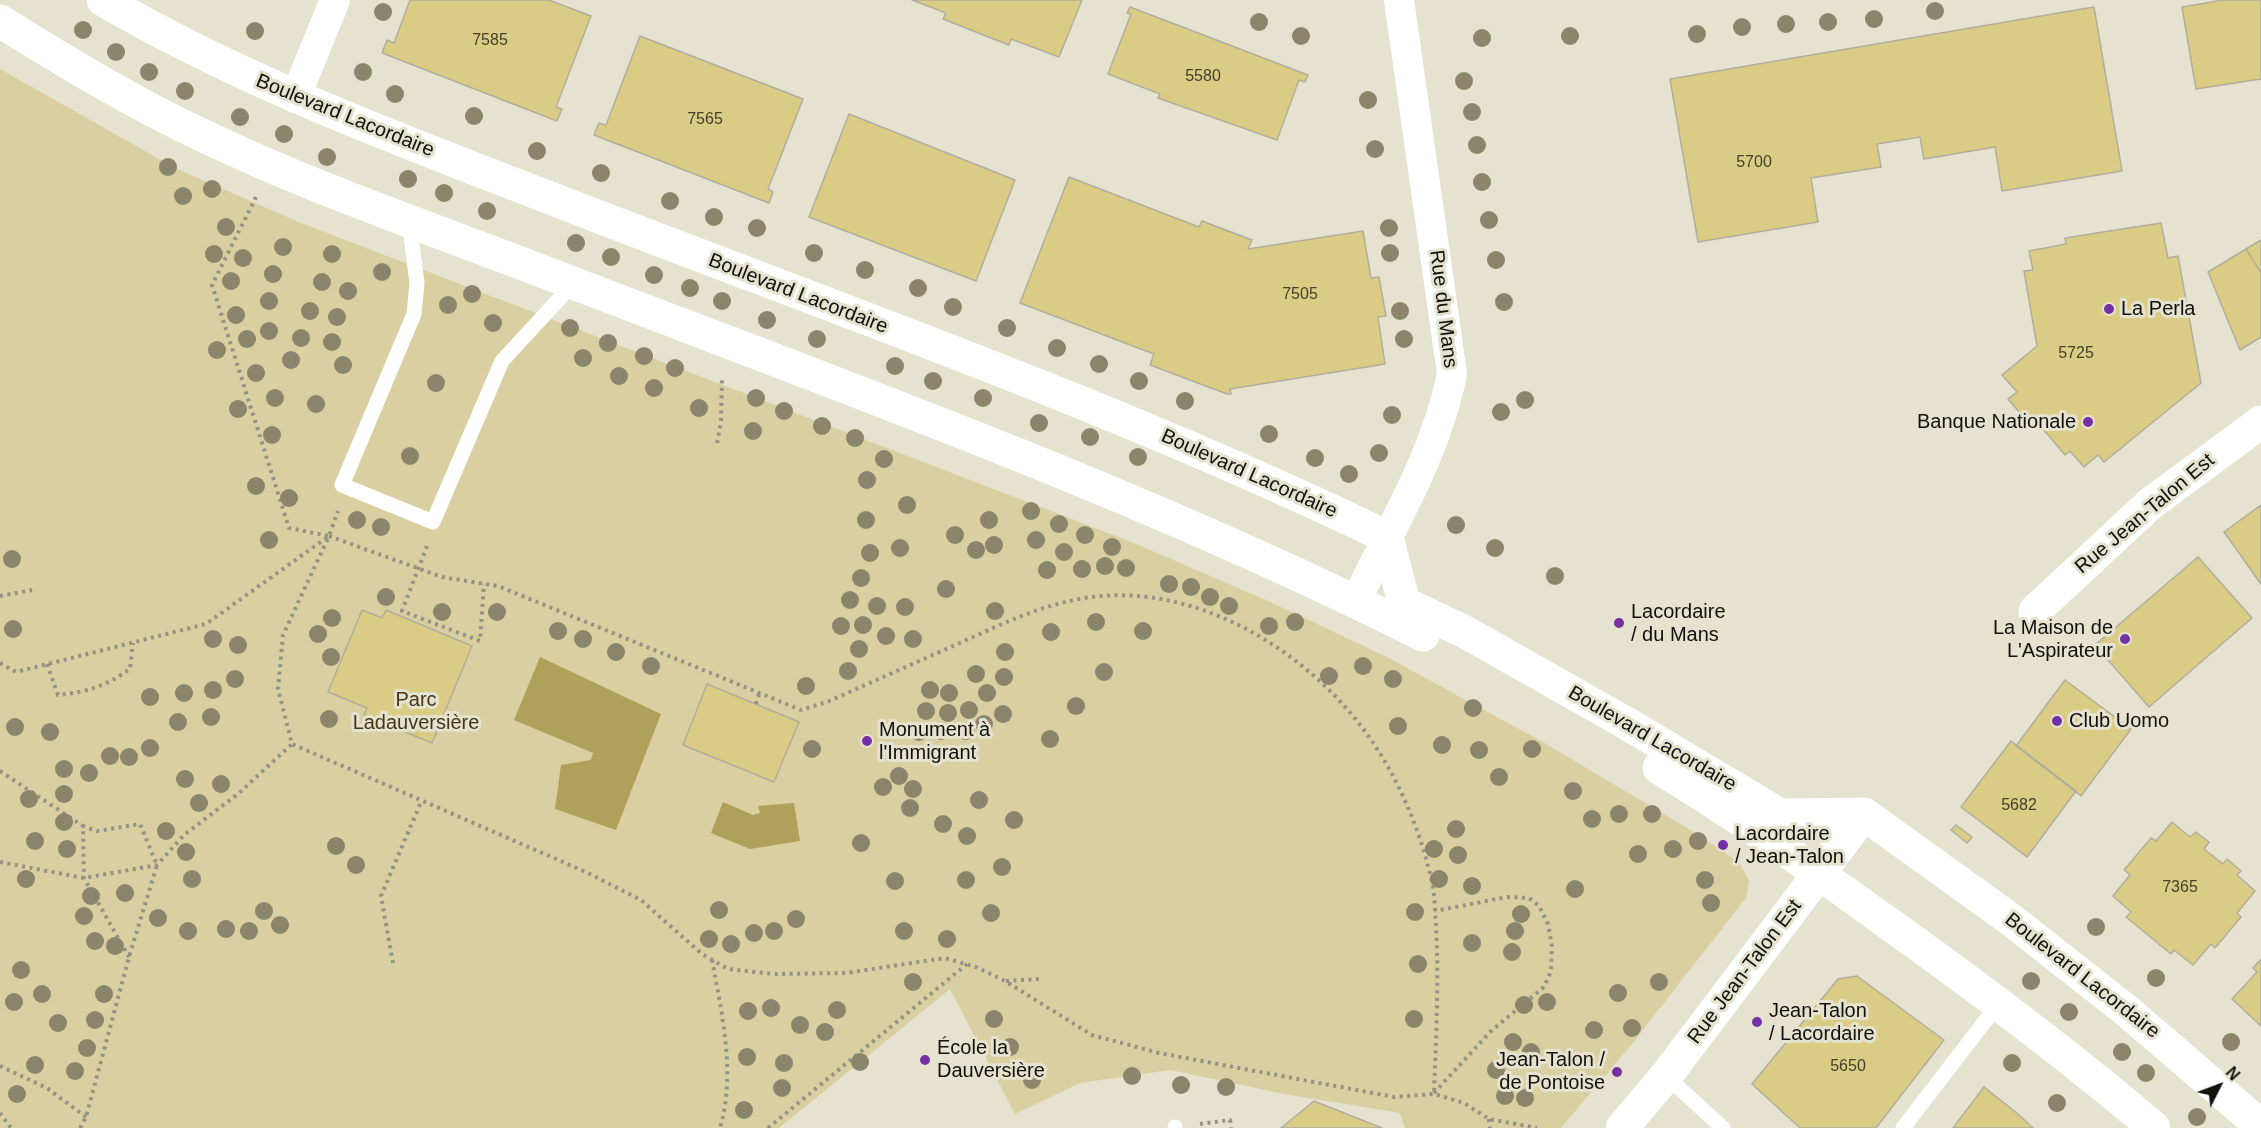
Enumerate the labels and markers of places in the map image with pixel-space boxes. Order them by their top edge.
place label: La Perla [2121,297,2195,321]
marker: La Perla [2102,302,2116,316]
place label: Banque Nationale [1917,410,2076,434]
marker: Banque Nationale [2081,415,2095,429]
place label: Lacordaire / du Mans [1631,600,1726,647]
marker: Lacordaire / du Mans [1612,616,1626,630]
place label: La Maison de L'Aspirateur [1993,616,2113,663]
marker: La Maison de L'Aspirateur [2118,632,2132,646]
place label: Club Uomo [2069,709,2169,733]
marker: Club Uomo [2050,714,2064,728]
place label: Monument à l'Immigrant [879,718,990,765]
marker: Monument à l'Immigrant [860,734,874,748]
place label: Lacordaire / Jean-Talon [1735,822,1844,869]
marker: Lacordaire / Jean-Talon [1716,838,1730,852]
place label: Jean-Talon / Lacordaire [1769,999,1875,1046]
marker: Jean-Talon / Lacordaire [1750,1015,1764,1029]
place label: École la Dauversière [937,1036,1045,1083]
place label: Jean-Talon / de Pontoise [1496,1048,1605,1095]
marker: École la Dauversière [918,1053,932,1067]
marker: Jean-Talon / de Pontoise [1610,1065,1624,1079]

